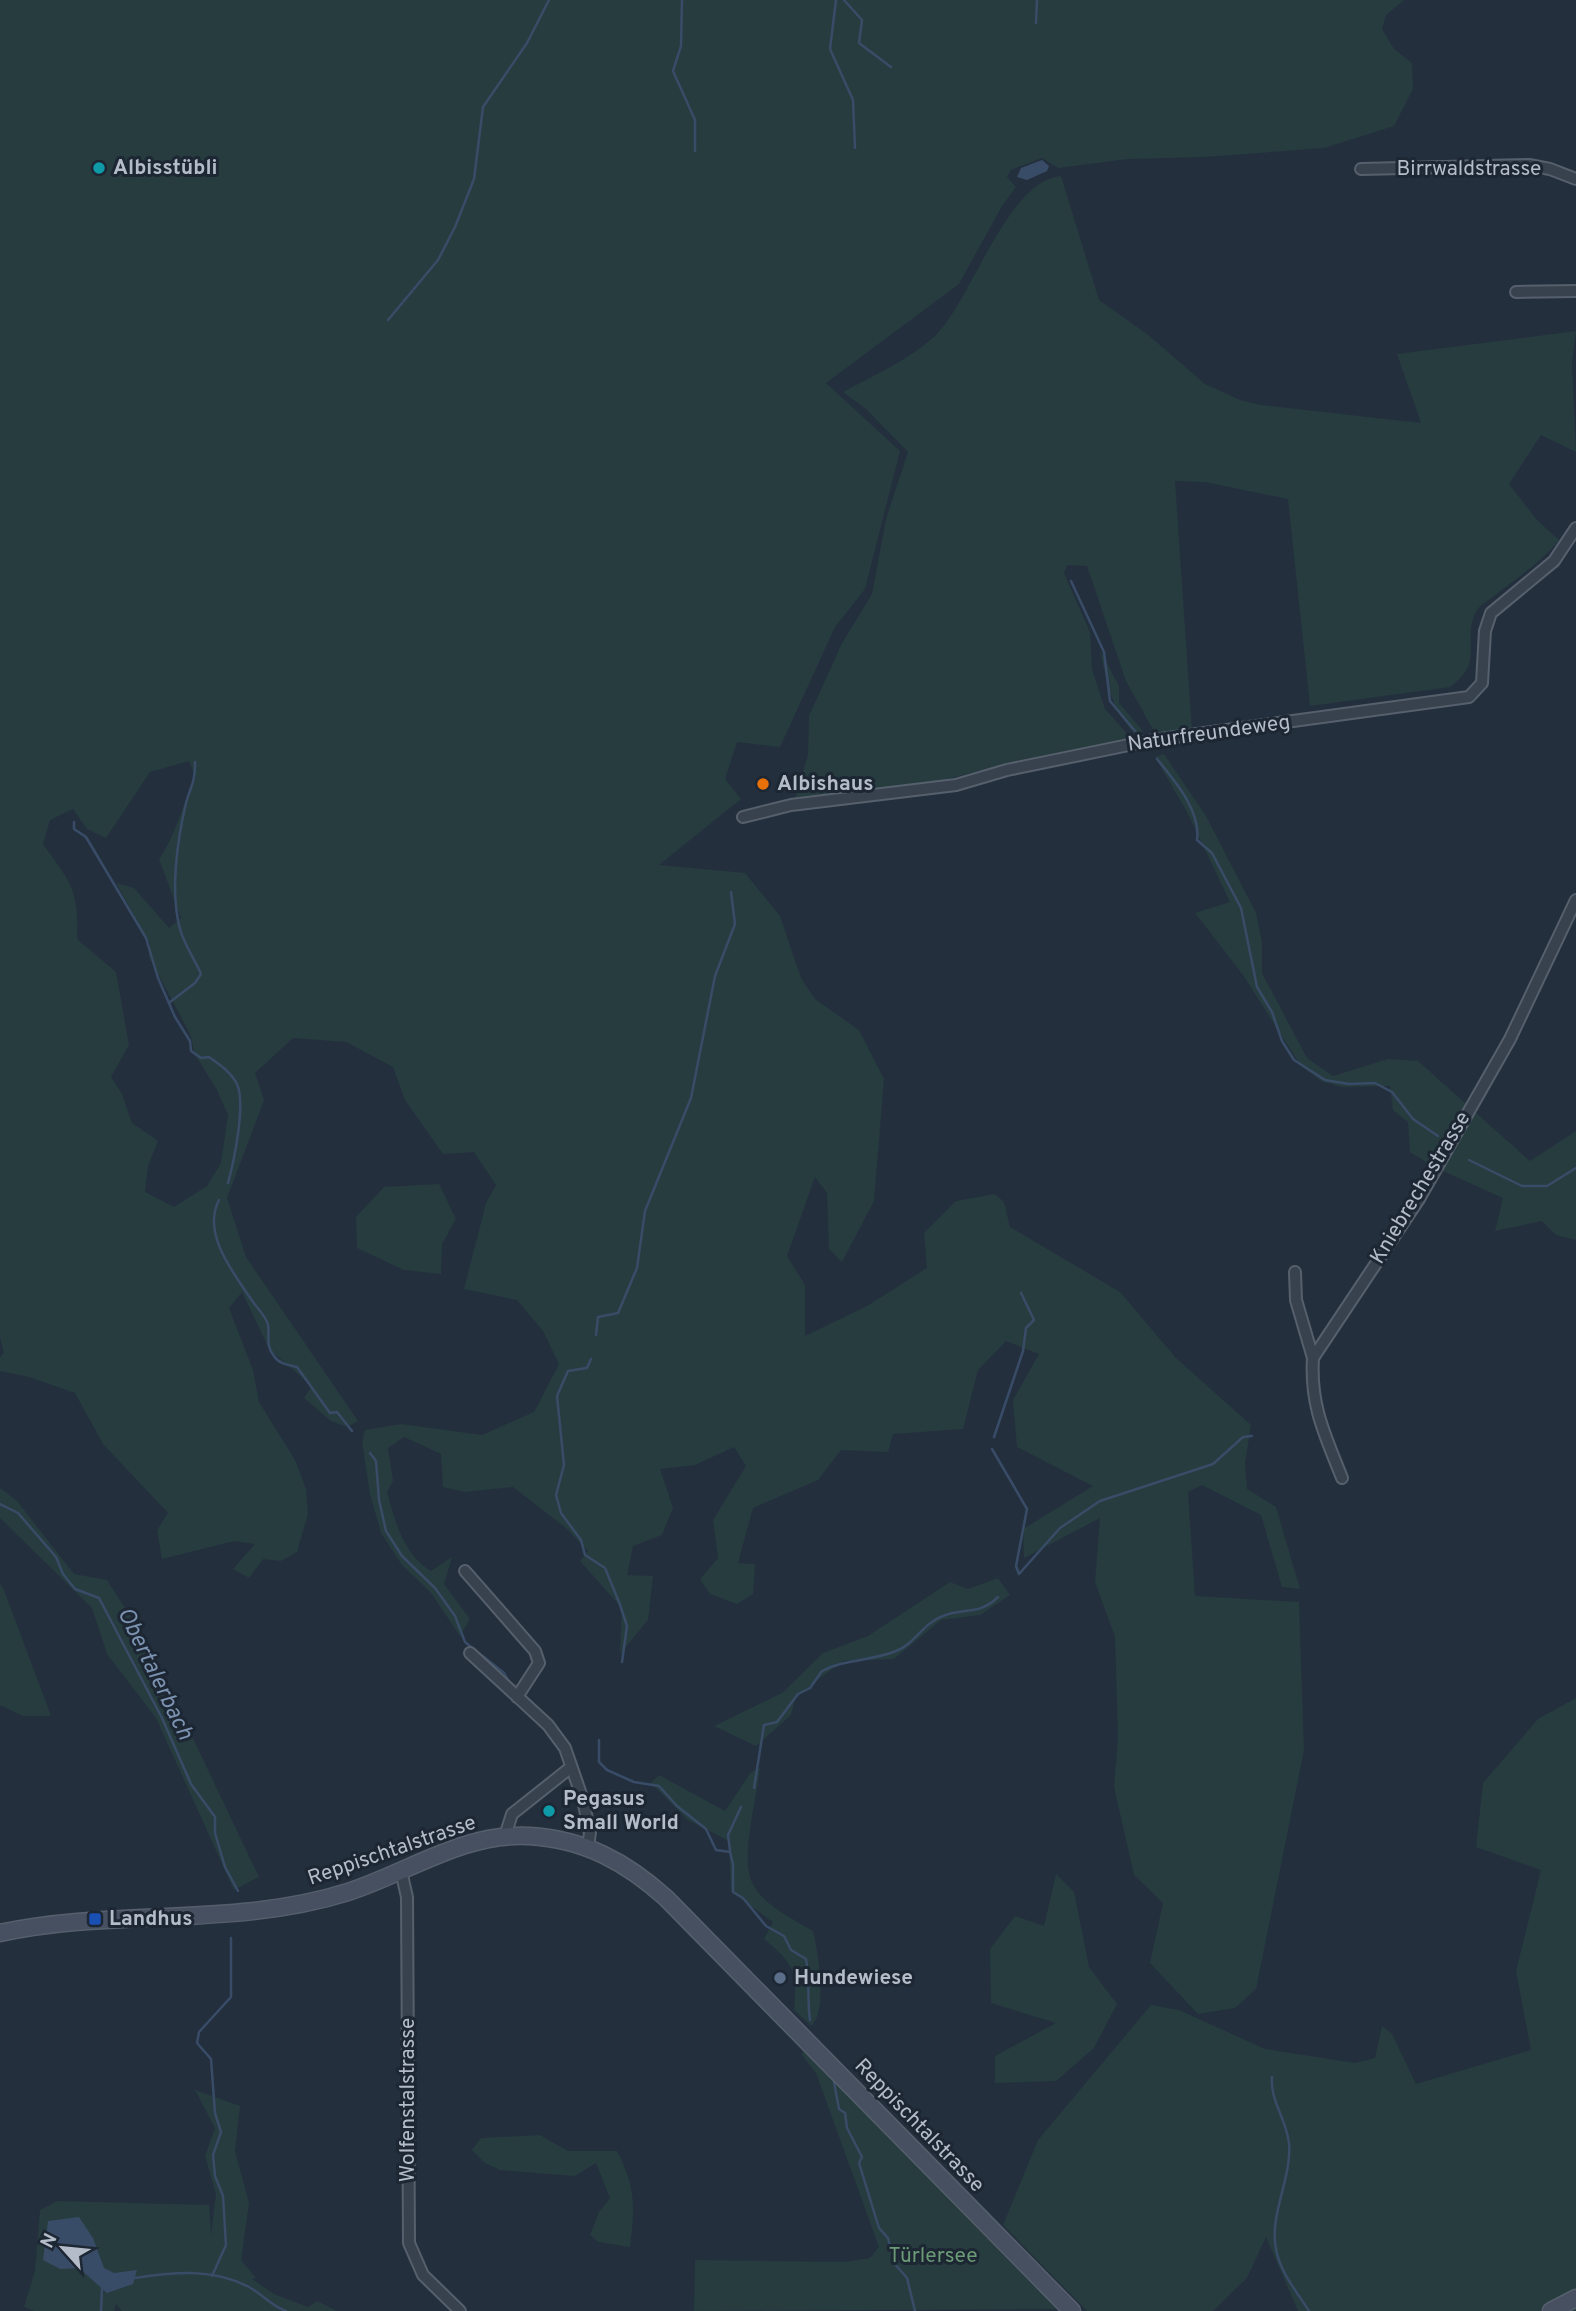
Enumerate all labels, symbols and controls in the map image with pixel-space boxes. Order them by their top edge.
place label: Albisstübli [113,155,217,182]
street label: Birrwaldstrasse [1397,156,1541,183]
marker: Albisstübli [91,160,107,176]
street label: Naturfreundeweg [1126,709,1292,759]
place label: Albishaus [777,771,874,798]
marker: Albishaus [755,776,771,792]
street label: Kniebrechestrasse [1365,1107,1477,1269]
water label: Obertalerbach [109,1603,199,1746]
place label: Pegasus Small World [563,1786,679,1837]
marker: Pegasus Small World [541,1803,557,1819]
street label: Reppischtalstrasse [304,1810,480,1892]
place label: Landhus [109,1906,193,1933]
marker: Landhus [87,1911,103,1927]
place label: Hundewiese [794,1965,913,1992]
marker: Hundewiese [772,1970,788,1986]
street label: Wolfenstalstrasse [395,2018,422,2182]
street label: Reppischtalstrasse [848,2053,990,2199]
north arrow [28,2213,98,2283]
text: N [36,2230,63,2253]
park label: Türlersee [889,2243,977,2270]

